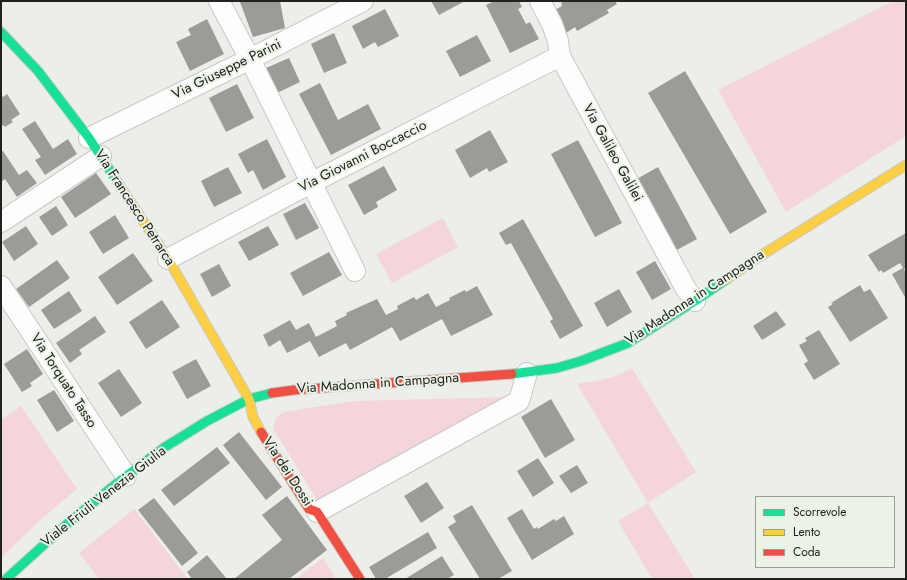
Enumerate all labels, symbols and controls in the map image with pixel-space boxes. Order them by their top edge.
street label: Via Giuseppe Parini [170,36,284,104]
street label: Via Galileo Galilei [578,101,646,205]
street label: Via Giovanni Boccaccio [296,117,430,197]
street label: Via Francesco Petrarca [90,147,178,269]
street label: Via Madonna in Campagna [622,247,768,349]
street label: Via Torquato Tasso [26,331,100,431]
street label: Via Madonna in Campagna [296,370,460,398]
street label: Via dei Dossi [258,434,316,510]
street label: Viale Friuli Venezia Giulia [38,443,170,551]
legend [755,496,895,568]
text: Scorrevole [793,503,847,521]
text: Lento [793,523,820,541]
text: Coda [793,543,820,561]

